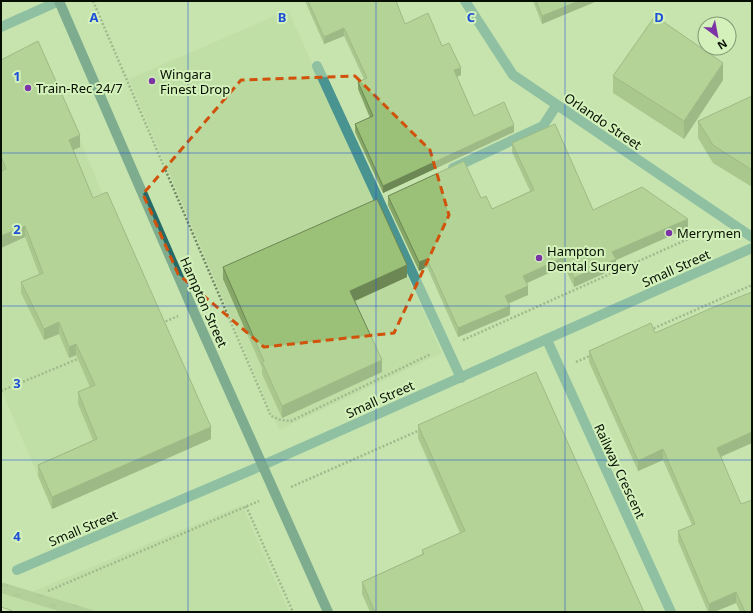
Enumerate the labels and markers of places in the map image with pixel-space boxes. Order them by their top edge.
place label: Wingara Finest Drop [160,65,230,98]
marker: Wingara Finest Drop [147,76,157,86]
place label: Train-Rec 24/7 [36,79,123,97]
marker: Train-Rec 24/7 [23,83,33,93]
place label: Merrymen [677,224,741,242]
marker: Merrymen [664,228,674,238]
place label: Hampton Dental Surgery [547,242,639,275]
marker: Hampton Dental Surgery [534,253,544,263]

